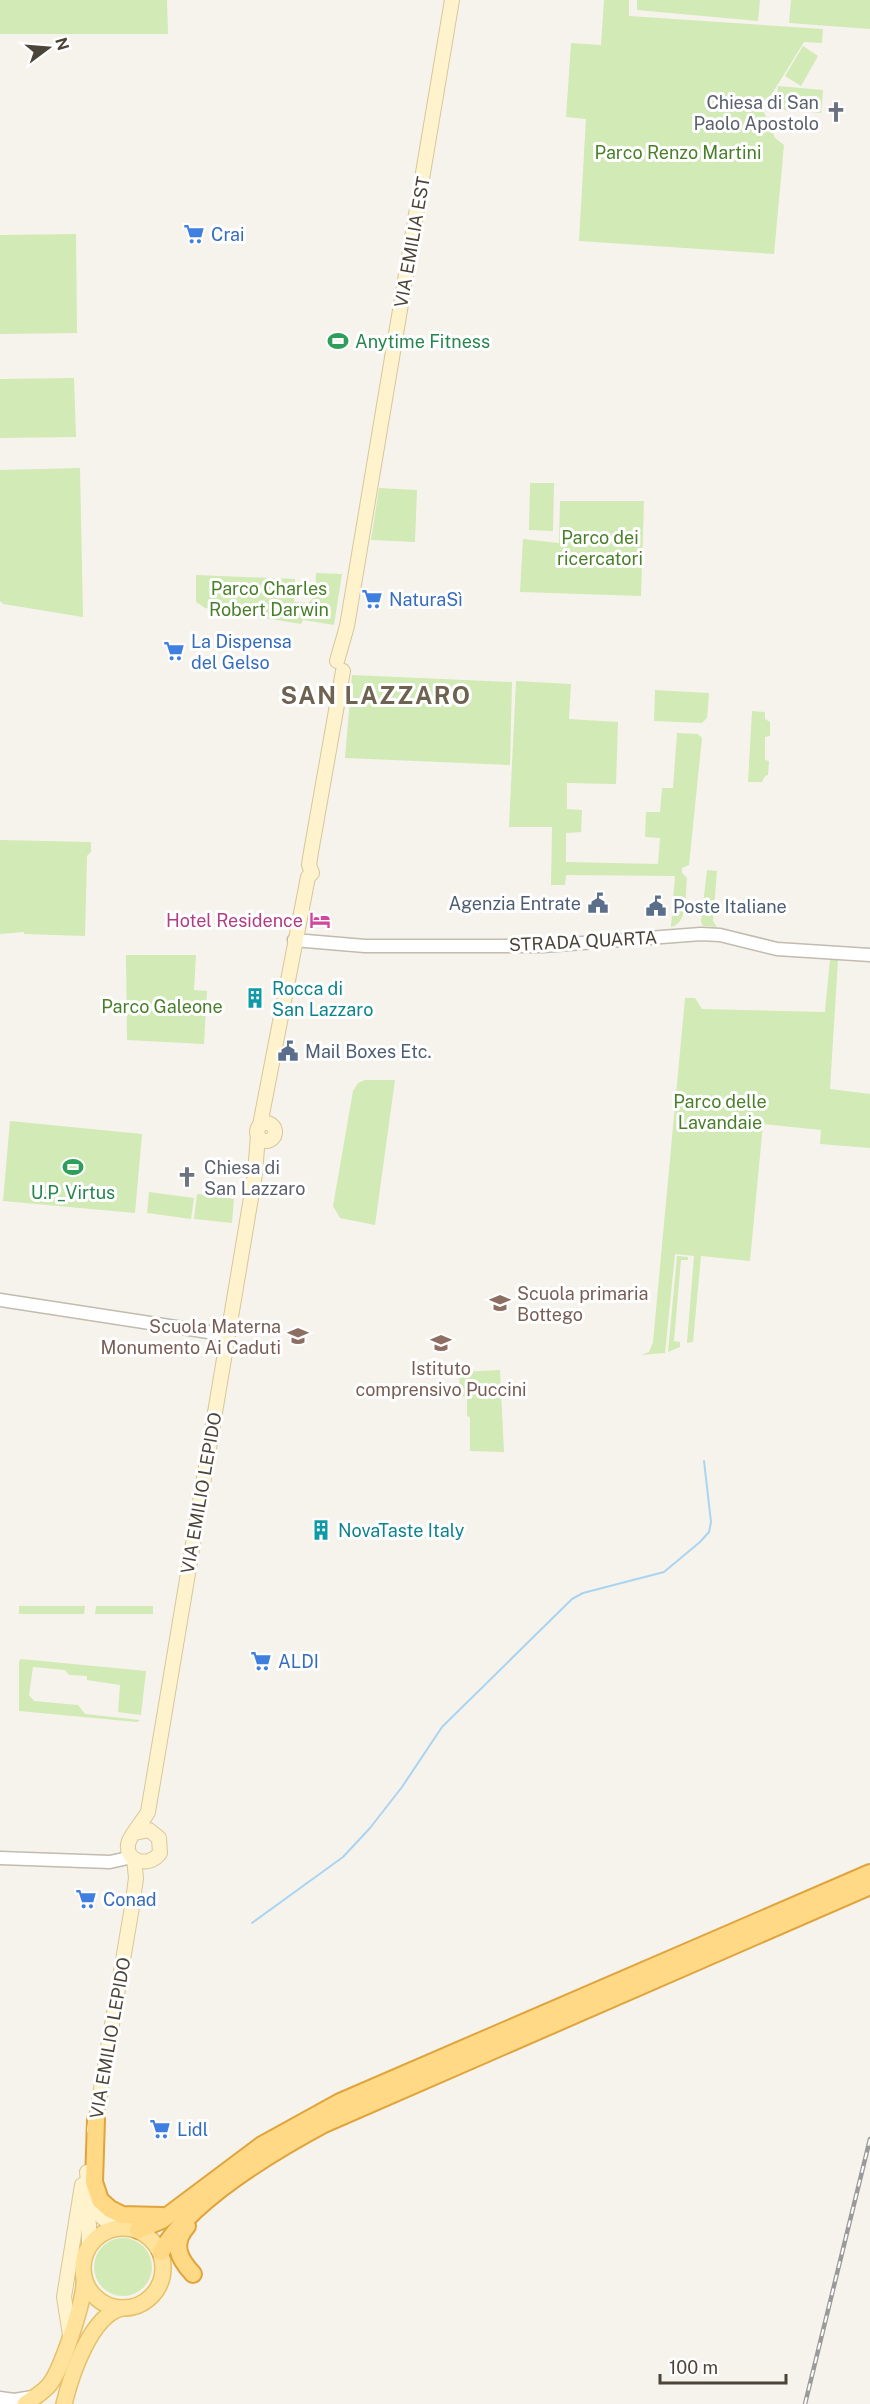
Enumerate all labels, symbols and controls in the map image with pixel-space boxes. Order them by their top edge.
north arrow [18,18,78,78]
text: N [51,35,73,53]
place label: Chiesa di San Paolo Apostolo [694,92,819,134]
church icon: Chiesa di San Paolo Apostolo [824,100,848,124]
park label: Parco Renzo Martini [595,142,761,163]
street label: VIA EMILIA EST [390,174,434,309]
supermarket icon: Crai [182,222,206,246]
place label: Crai [211,224,245,245]
sports icon: Anytime Fitness [326,329,350,353]
place label: Anytime Fitness [355,331,490,352]
park label: Parco dei ricercatori [557,527,643,569]
park label: Parco Charles Robert Darwin [209,578,329,620]
supermarket icon: NaturaSì [360,587,384,611]
place label: NaturaSì [389,589,463,610]
place label: La Dispensa del Gelso [191,631,292,673]
supermarket icon: La Dispensa del Gelso [162,639,186,663]
district label: SAN LAZZARO [281,681,471,709]
public building icon: Agenzia Entrate [586,891,610,915]
place label: Agenzia Entrate [448,893,581,914]
public building icon: Poste Italiane [644,894,668,918]
place label: Poste Italiane [673,896,787,917]
hotel icon: Hotel Residence [308,908,332,932]
place label: Hotel Residence [166,910,303,931]
street label: STRADA QUARTA [508,927,658,955]
place label: Rocca di San Lazzaro [272,978,373,1020]
building icon: Rocca di San Lazzaro [243,986,267,1010]
park label: Parco Galeone [101,996,223,1017]
public building icon: Mail Boxes Etc. [276,1039,300,1063]
place label: Mail Boxes Etc. [305,1041,432,1062]
park label: Parco delle Lavandaie [673,1091,767,1133]
sports icon: U.P_Virtus [61,1155,85,1179]
place label: Chiesa di San Lazzaro [204,1157,305,1199]
church icon: Chiesa di San Lazzaro [175,1165,199,1189]
place label: U.P_Virtus [31,1182,115,1203]
place label: Scuola primaria Bottego [517,1283,648,1325]
school or university icon: Scuola primaria Bottego [488,1291,512,1315]
place label: Scuola Materna Monumento Ai Caduti [101,1316,281,1358]
school or university icon: Scuola Materna Monumento Ai Caduti [286,1324,310,1348]
school or university icon: Istituto comprensivo Puccini [429,1331,453,1355]
place label: Istituto comprensivo Puccini [355,1358,527,1400]
street label: VIA EMILIO LEPIDO [176,1411,226,1575]
building icon: NovaTaste Italy [309,1518,333,1542]
place label: NovaTaste Italy [338,1520,465,1541]
supermarket icon: ALDI [249,1649,273,1673]
place label: ALDI [278,1651,319,1672]
supermarket icon: Conad [74,1887,98,1911]
place label: Conad [103,1889,157,1910]
street label: VIA EMILIO LEPIDO [85,1956,135,2120]
supermarket icon: Lidl [148,2117,172,2141]
place label: Lidl [177,2119,208,2140]
scale bar [660,2347,786,2385]
text: 100 m [669,2357,718,2378]

